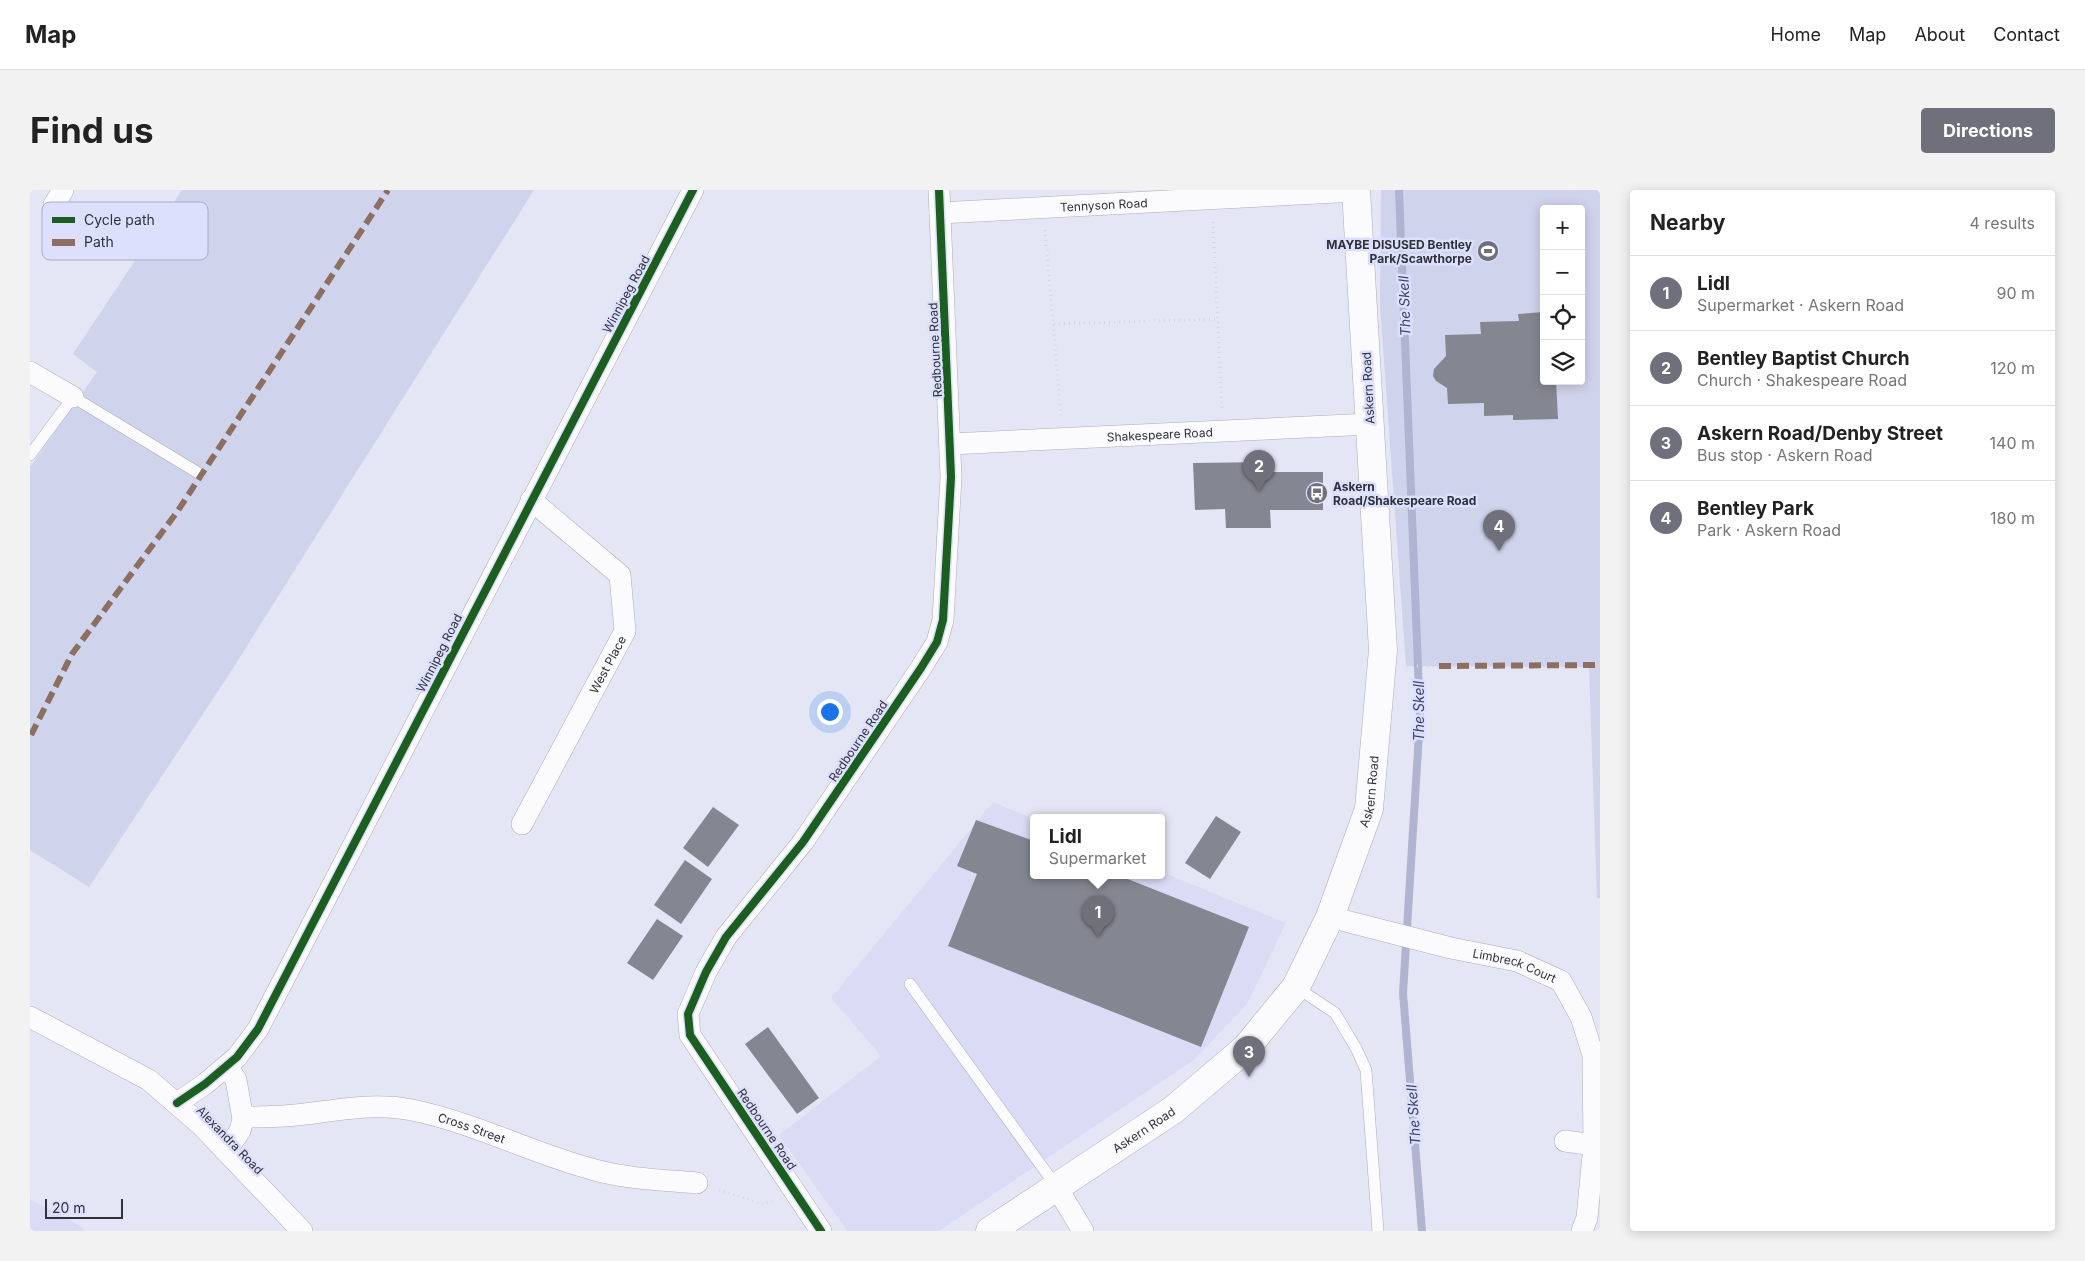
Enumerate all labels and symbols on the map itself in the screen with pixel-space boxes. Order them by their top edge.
street label: Tennyson Road [1060,195,1148,214]
legend [42,202,208,260]
text: Cycle path [84,211,155,228]
text: Path [84,233,114,250]
place label: MAYBE DISUSED Bentley Park/Scawthorpe [1326,237,1473,266]
sports icon: MAYBE DISUSED Bentley Park/Scawthorpe [1476,239,1500,263]
street label: Winnipeg Road [599,253,653,335]
water label: The Skell [1394,275,1414,337]
street label: Redbourne Road [925,302,945,398]
street label: Askern Road [1359,352,1377,424]
street label: Shakespeare Road [1106,424,1213,444]
pin: 2 [1243,450,1275,491]
place label: Askern Road/Shakespeare Road [1333,479,1476,508]
bus stop icon: Askern Road/Shakespeare Road [1305,481,1329,505]
pin: 4 [1483,510,1515,551]
street label: Winnipeg Road [413,611,465,695]
street label: West Place [586,633,629,696]
water label: The Skell [1410,680,1427,741]
street label: Redbourne Road [825,698,891,784]
your location [817,699,843,725]
street label: Askern Road [1356,755,1381,829]
pin: 1 [1082,896,1114,937]
street label: Limbreck Court [1471,945,1559,985]
pin: 3 [1233,1036,1265,1077]
water label: The Skell [1402,1084,1424,1146]
street label: Redbourne Road [734,1086,800,1172]
street label: Alexandra Road [194,1103,266,1177]
street label: Askern Road [1109,1103,1178,1156]
street label: Cross Street [436,1109,508,1146]
scale bar [45,1196,122,1219]

